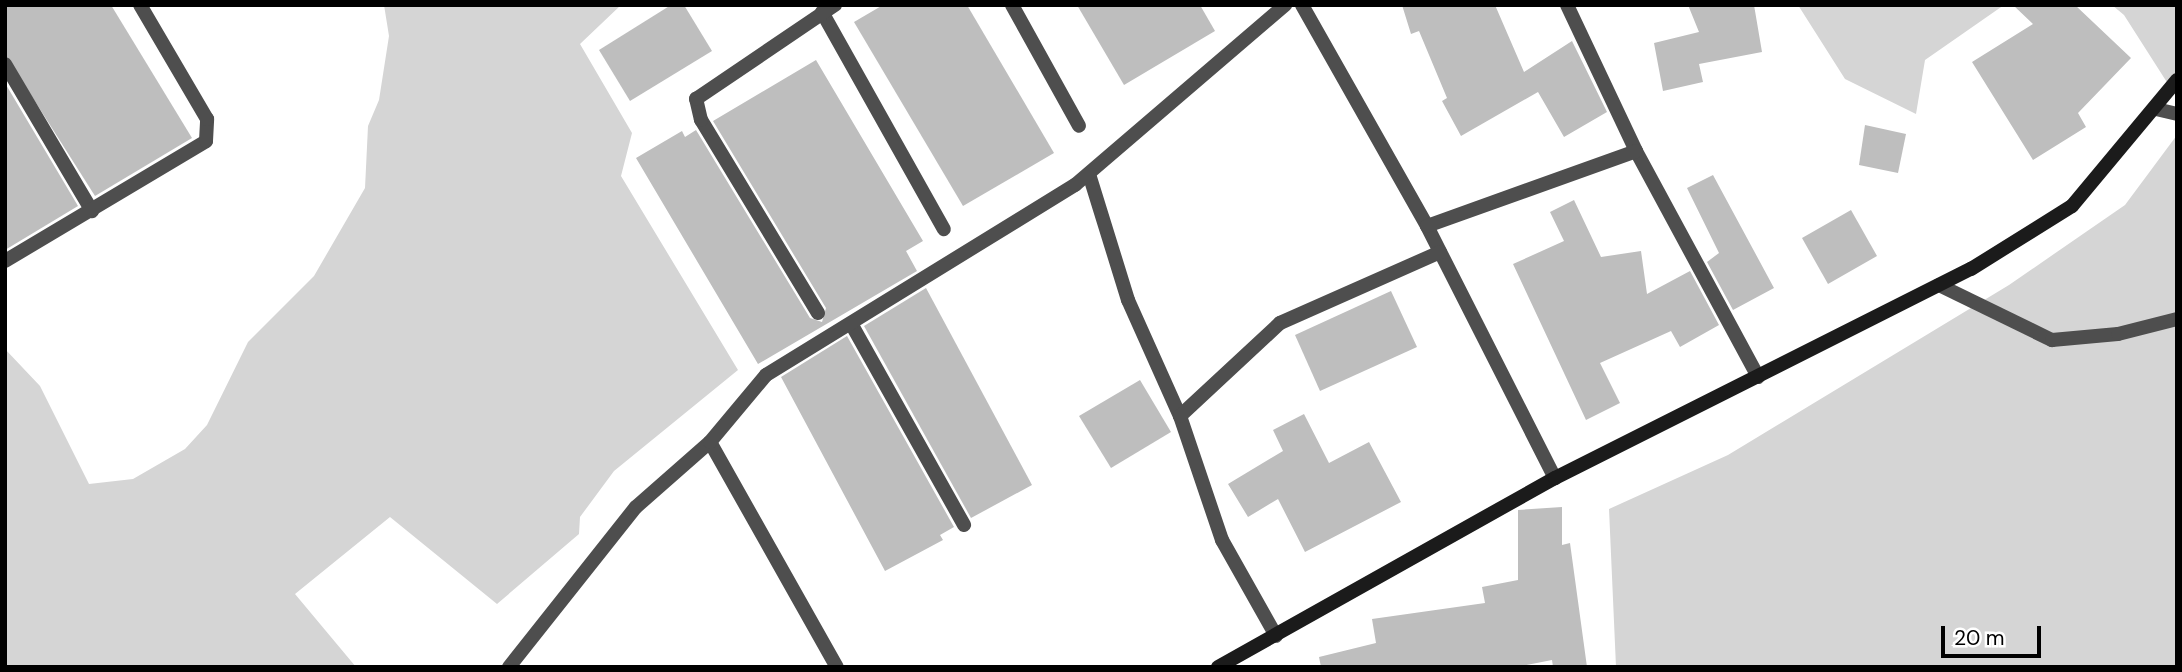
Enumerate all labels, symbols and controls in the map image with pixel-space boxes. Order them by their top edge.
scale bar [1944,612,2044,656]
text: 20 m [1954,624,2005,652]

